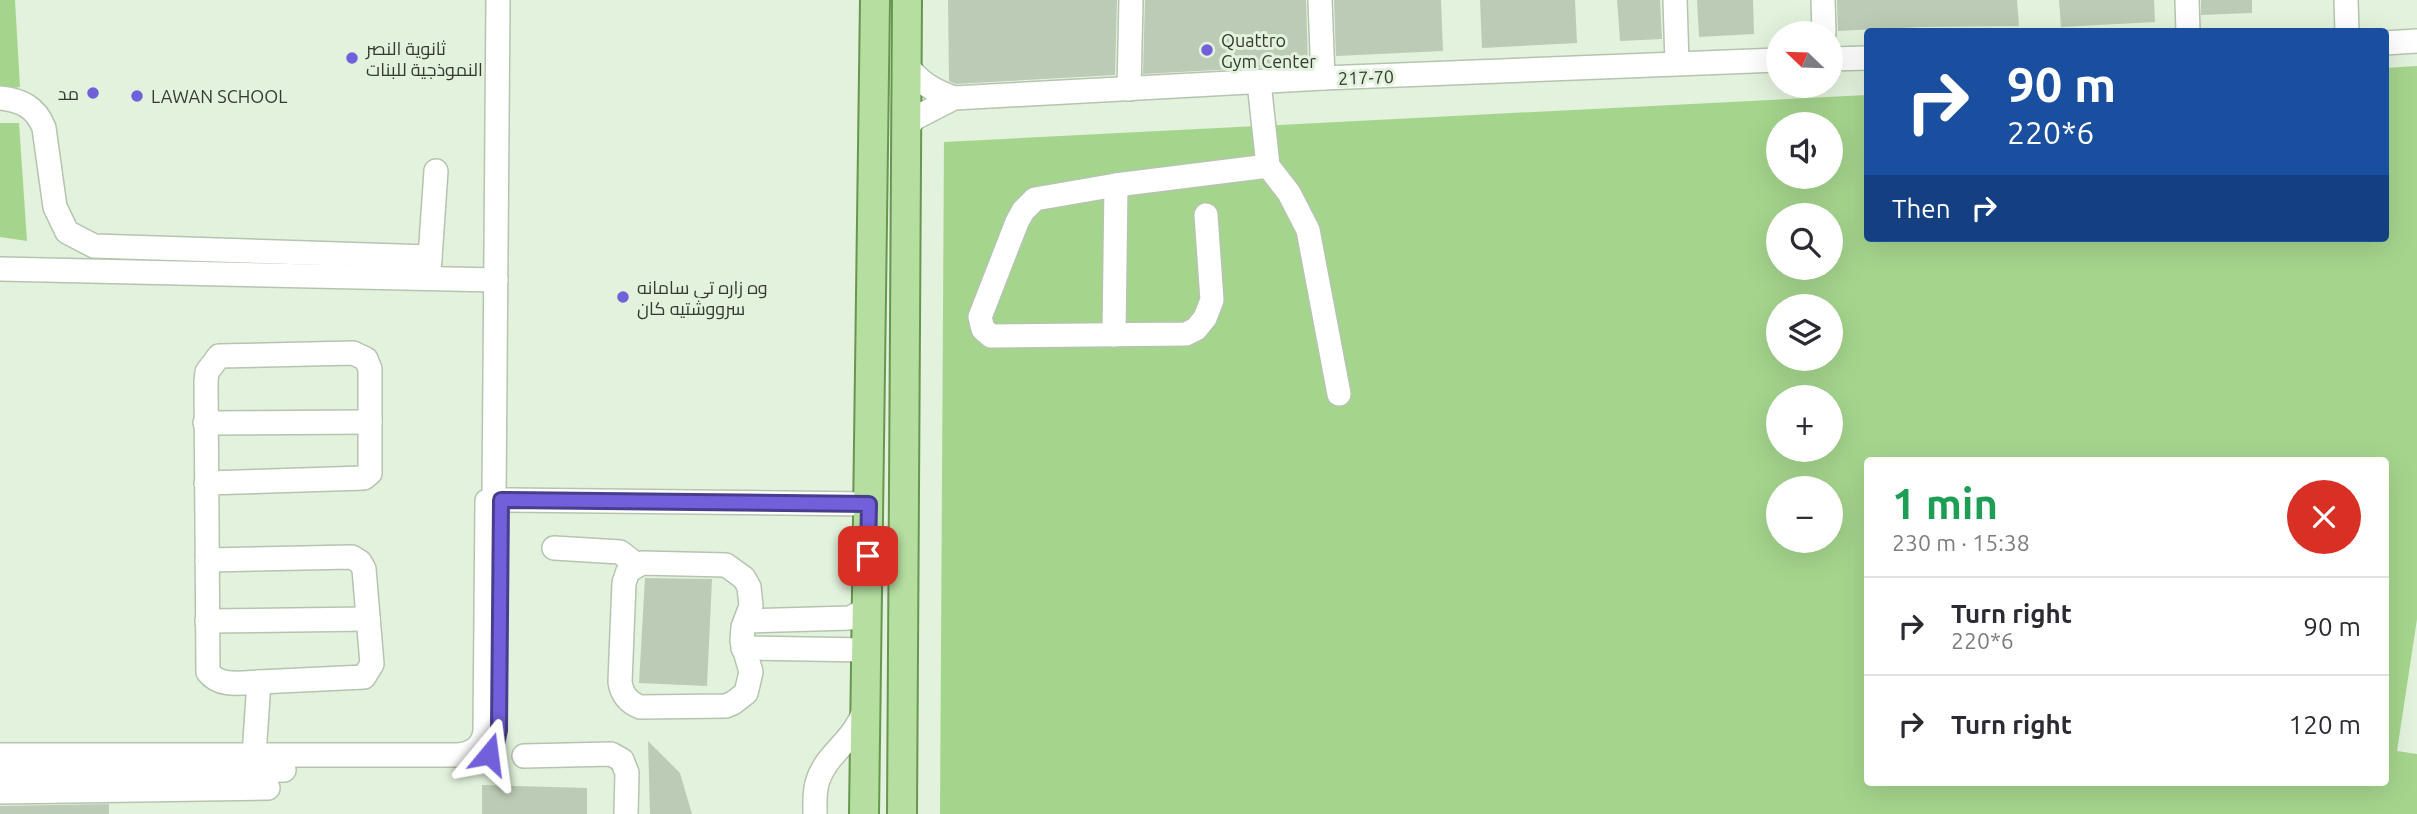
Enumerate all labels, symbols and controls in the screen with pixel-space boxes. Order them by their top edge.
north arrow [1766,21,1843,98]
map controls [1766,21,1843,553]
place label: Quattro Gym Center [1221,30,1316,71]
place label: ثانوية النصر النموذجية للبنات [365,38,483,81]
marker: Quattro Gym Center [1199,42,1215,58]
marker: ثانوية النصر النموذجية للبنات [344,50,360,66]
icon: right [1892,56,1983,147]
text: 90 m [2007,56,2116,111]
street label: 217-70 [1338,66,1394,88]
place label: مد [58,83,79,103]
marker: مد [85,85,101,101]
place label: LAWAN SCHOOL [151,86,287,106]
marker: LAWAN SCHOOL [129,88,145,104]
button: sound [1766,112,1843,189]
text: 220*6 [2007,114,2094,150]
icon: right [1965,189,2003,227]
text: Then [1892,194,1951,223]
button: search [1766,203,1843,280]
place label: وه زاره تى سامانه سرووشتيه كان [637,277,768,320]
marker: وه زاره تى سامانه سرووشتيه كان [615,289,631,305]
button: layers [1766,294,1843,371]
button: + [1766,385,1843,462]
button: − [1766,476,1843,553]
text: 1 min [1892,480,1998,527]
button: close [2287,480,2361,554]
pin [838,526,898,586]
text: 230 m · 15:38 [1892,530,2030,555]
icon: arrive [849,537,887,575]
text: Turn right [1951,599,2072,628]
icon: right [1892,607,1930,645]
text: 90 m [2303,612,2361,641]
text: 220*6 [1951,628,2014,653]
icon: right [1892,705,1930,743]
text: Turn right [1951,710,2072,739]
text: 120 m [2289,710,2361,739]
position arrow [452,717,526,791]

